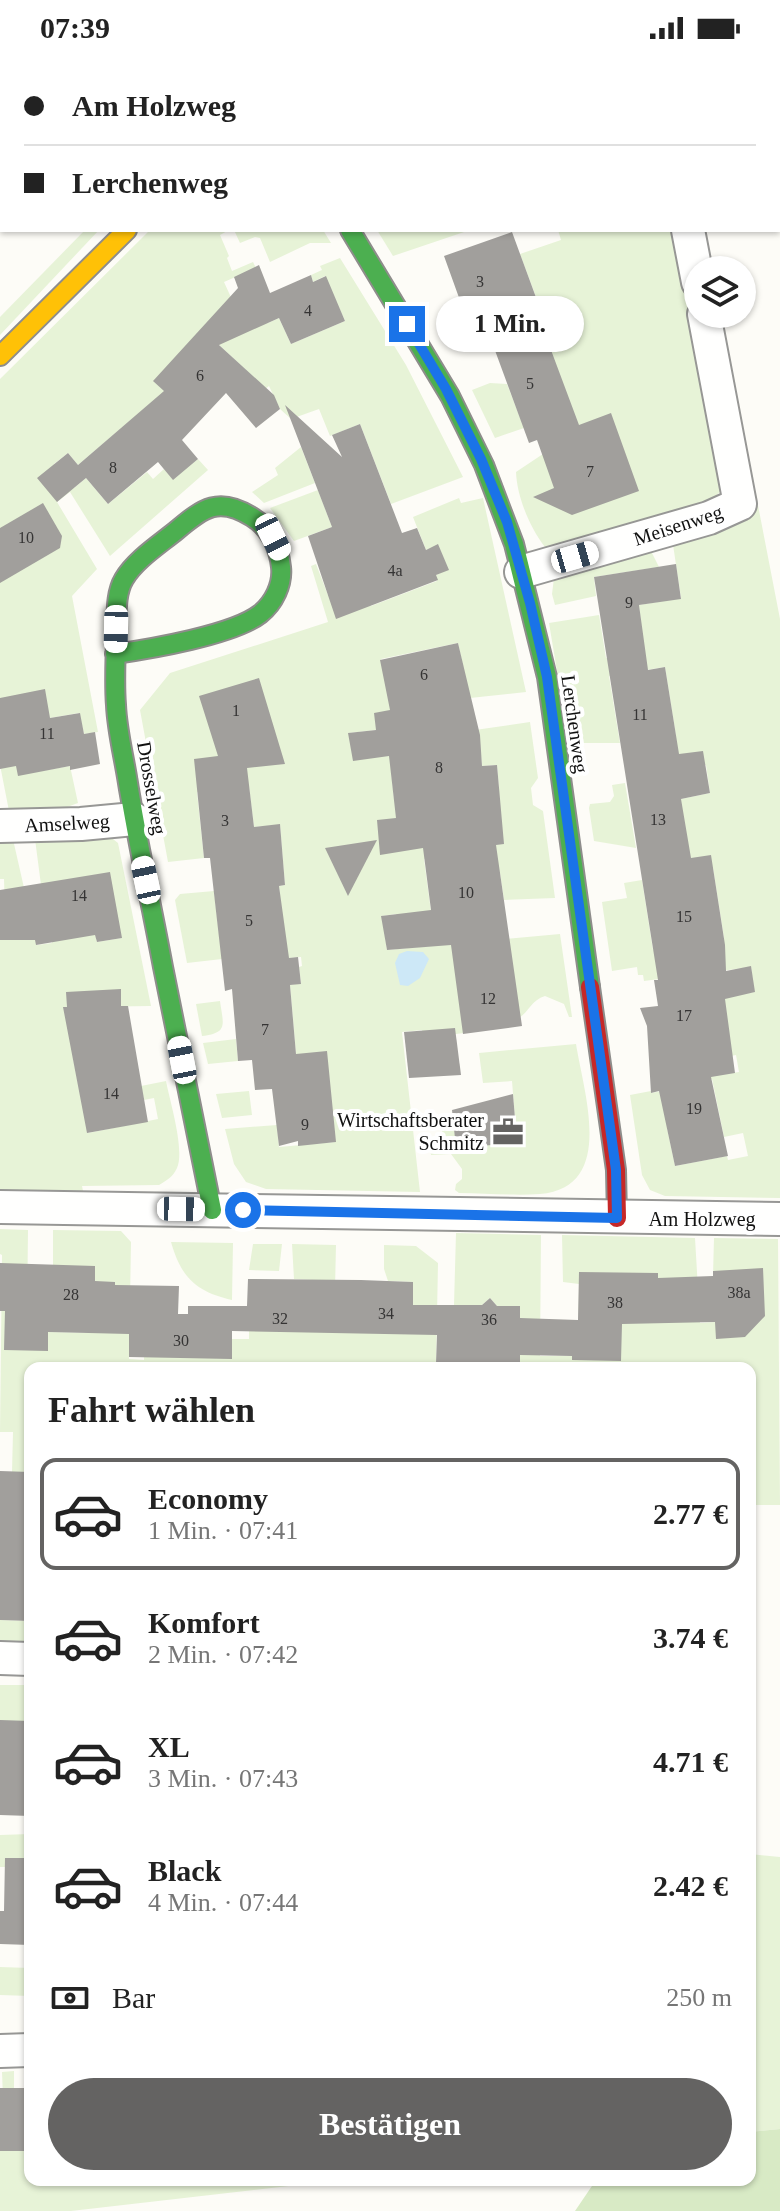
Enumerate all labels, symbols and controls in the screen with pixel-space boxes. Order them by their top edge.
text: 07:39 [40,11,110,44]
text: Am Holzweg [72,89,236,122]
text: Lerchenweg [72,166,228,199]
map controls [684,256,756,328]
button: layers [684,256,756,328]
house number: 3 [476,273,484,290]
callout: 1 Min. [435,296,583,352]
house number: 4 [304,302,312,319]
route end [389,306,425,342]
text: 1 Min. [474,309,546,338]
house number: 6 [196,367,204,384]
house number: 5 [526,375,534,392]
house number: 8 [109,459,117,476]
house number: 7 [586,463,594,480]
street label: Meisenweg [631,500,726,551]
car [252,510,294,564]
house number: 10 [18,529,34,546]
car [549,539,601,575]
house number: 4a [387,562,403,579]
house number: 9 [625,594,633,611]
car [104,605,128,653]
house number: 6 [420,666,428,683]
street label: Lerchenweg [556,674,593,775]
house number: 1 [232,702,240,719]
house number: 11 [632,706,648,723]
house number: 11 [39,725,55,742]
street label: Drosselweg [132,740,171,837]
house number: 8 [435,759,443,776]
street label: Amselweg [24,810,110,837]
house number: 13 [650,811,666,828]
house number: 3 [221,812,229,829]
car [129,854,163,906]
house number: 10 [458,884,474,901]
house number: 14 [71,887,87,904]
house number: 15 [676,908,692,925]
house number: 5 [245,912,253,929]
house number: 12 [480,990,496,1007]
house number: 17 [676,1007,692,1024]
house number: 7 [261,1021,269,1038]
car [166,1034,198,1086]
house number: 14 [103,1085,119,1102]
house number: 19 [686,1100,702,1117]
place label: Wirtschaftsberater Schmitz [337,1109,484,1154]
office icon: Wirtschaftsberater Schmitz [491,1115,525,1149]
house number: 9 [301,1116,309,1133]
route start [225,1192,261,1228]
car [157,1197,205,1221]
street label: Am Holzweg [648,1208,756,1231]
house number: 38a [727,1284,751,1301]
house number: 28 [63,1286,79,1303]
house number: 38 [607,1294,623,1311]
house number: 34 [378,1305,394,1322]
house number: 32 [272,1310,288,1327]
house number: 36 [481,1311,497,1328]
house number: 30 [173,1332,189,1349]
text: Fahrt wählen [48,1390,255,1430]
icon: car [52,1478,124,1550]
text: Economy [148,1482,268,1515]
text: 2.77 € [653,1497,728,1530]
text: 1 Min. · 07:41 [148,1516,298,1545]
icon: car [52,1602,124,1674]
text: Komfort [148,1606,260,1639]
text: 3.74 € [653,1621,728,1654]
text: 2 Min. · 07:42 [148,1640,298,1669]
icon: car [52,1726,124,1798]
text: XL [148,1730,190,1763]
text: 4.71 € [653,1745,728,1778]
text: 3 Min. · 07:43 [148,1764,298,1793]
icon: car [52,1850,124,1922]
text: Black [148,1854,221,1887]
text: 2.42 € [653,1869,728,1902]
text: 4 Min. · 07:44 [148,1888,298,1917]
icon: cash [48,1976,92,2020]
text: Bar [112,1981,155,2014]
text: 250 m [666,1983,732,2012]
button: Bestätigen [48,2078,732,2170]

